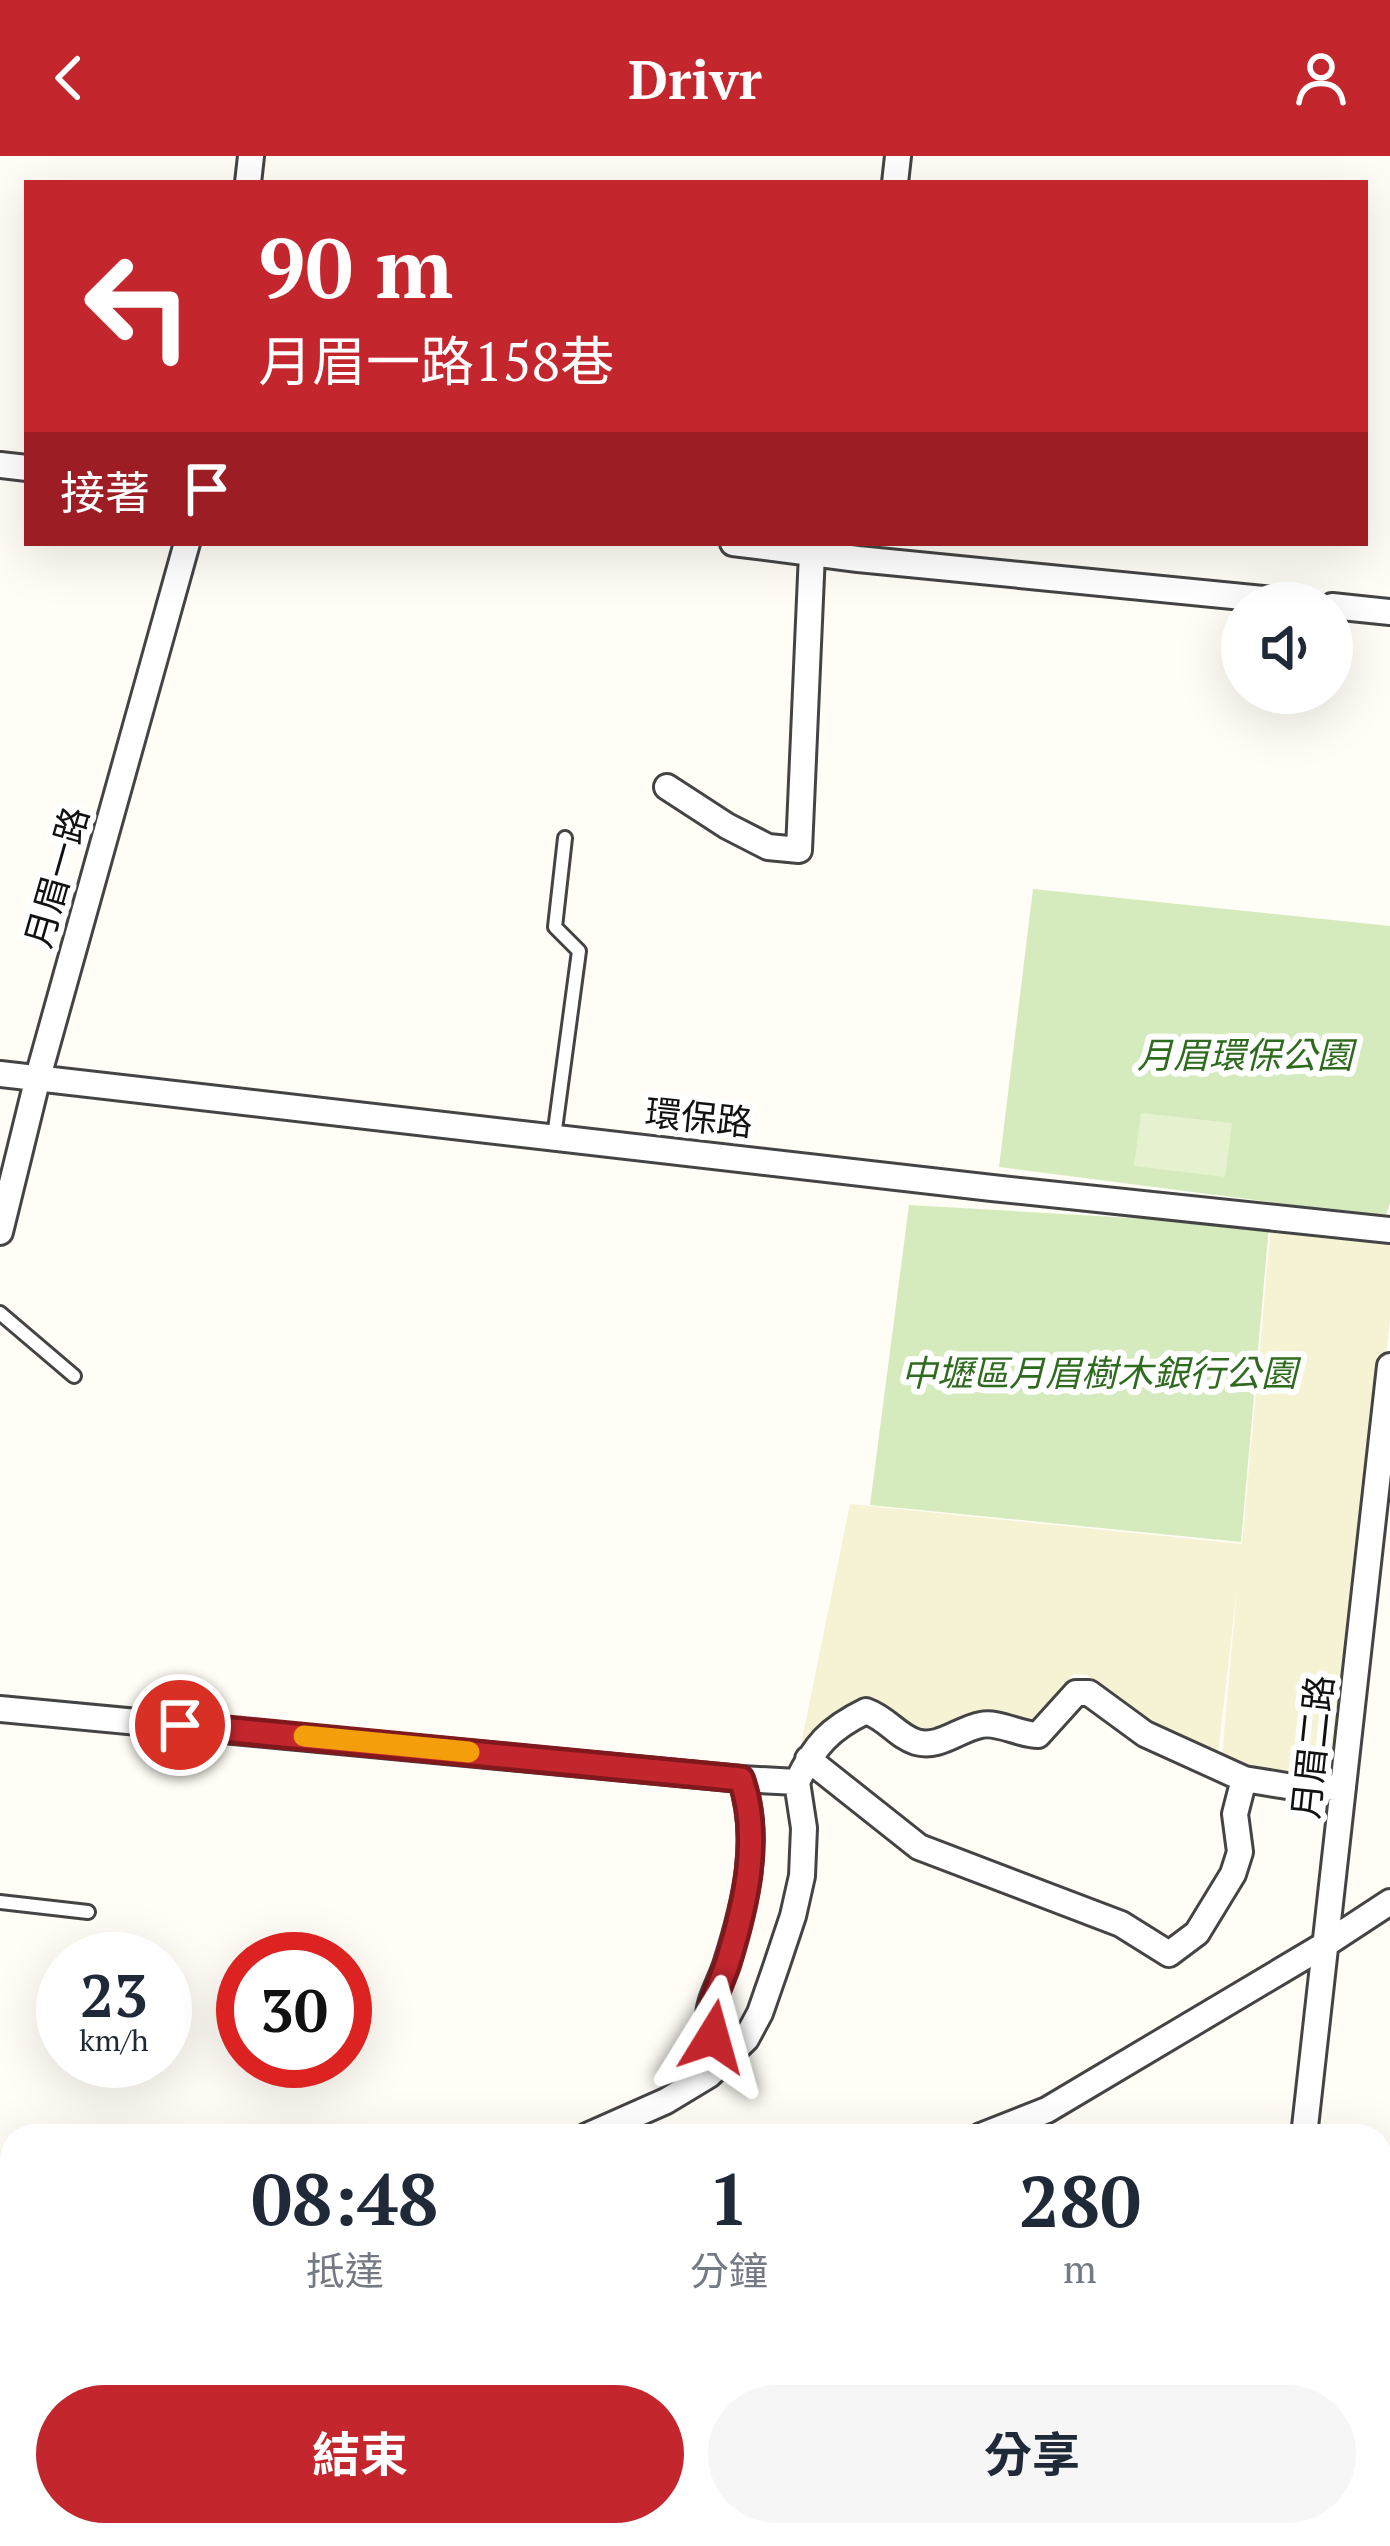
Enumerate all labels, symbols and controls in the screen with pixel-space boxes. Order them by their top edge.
text: Drivr [628,43,762,114]
icon: back [36,45,102,111]
icon: person [1288,45,1354,111]
text: 90 m [258,211,453,322]
icon: left [60,228,216,384]
text: 月眉一路158巷 [258,325,614,396]
icon: arrive [174,456,240,522]
text: 接著 [60,462,150,522]
map controls [1221,582,1353,714]
button: sound [1221,582,1353,714]
street label: 月眉一路 [14,801,98,953]
park label: 月眉環保公園 [1137,1031,1358,1078]
street label: 環保路 [643,1088,755,1146]
park label: 中壢區月眉樹木銀行公園 [901,1349,1302,1396]
street label: 月眉二路 [1281,1673,1343,1821]
pin [129,1674,231,1776]
icon: arrive [147,1692,213,1758]
speed limit sign: 30 [216,1932,372,2088]
text: 23 [80,1955,148,2034]
position arrow [650,1974,776,2100]
text: km/h [79,2020,149,2060]
text: 08:48 [251,2150,439,2246]
text: 1 [708,2150,749,2246]
text: 280 [1019,2152,1141,2248]
text: m [1063,2242,1097,2294]
text: 抵達 [306,2244,384,2296]
text: 分鐘 [690,2244,768,2296]
button: 結束 [36,2385,684,2523]
button: 分享 [708,2385,1356,2523]

